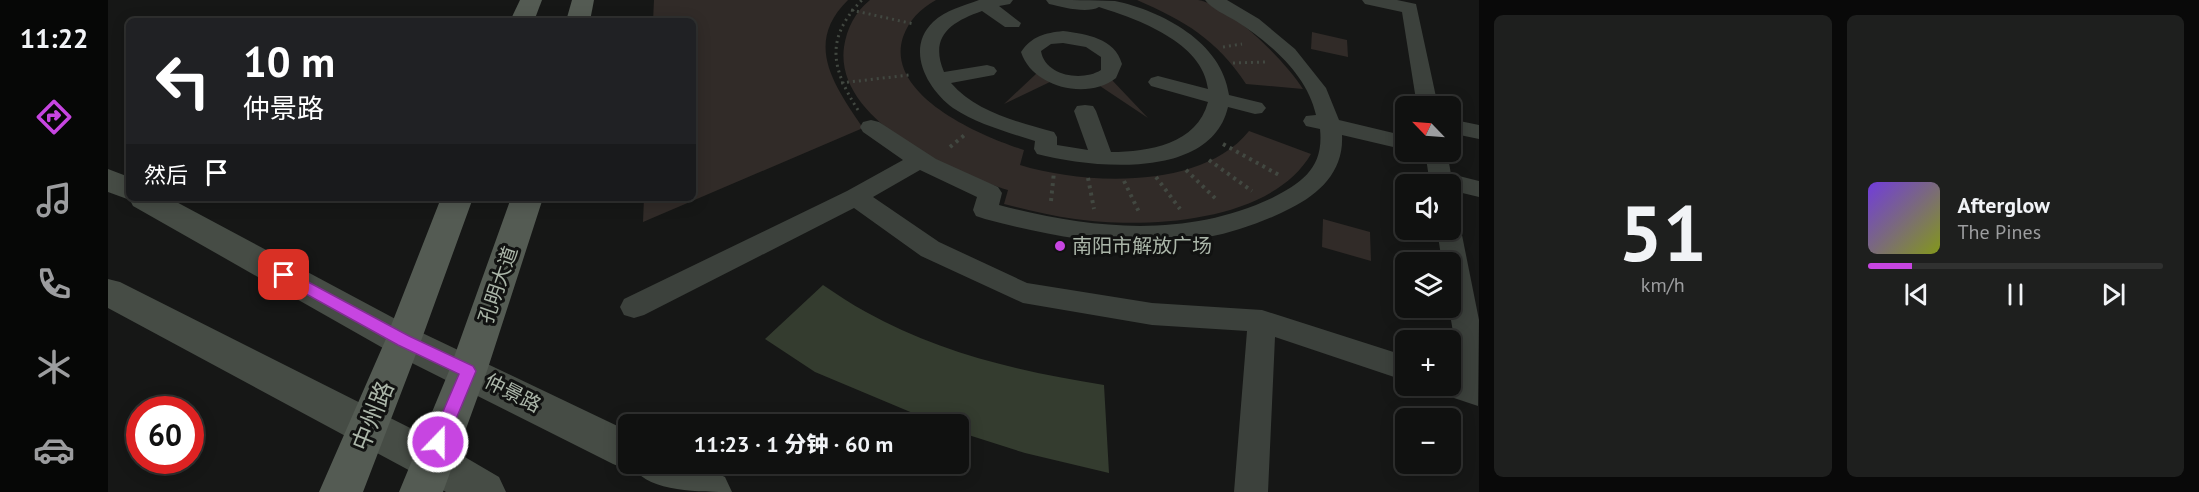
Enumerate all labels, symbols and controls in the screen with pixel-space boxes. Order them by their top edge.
text: 11:22 [20,21,88,55]
text: 10 m [243,34,335,89]
icon: left [144,42,222,120]
text: 仲景路 [243,91,324,125]
icon: directions [33,96,75,138]
north arrow [1395,96,1461,162]
map controls [1395,96,1461,474]
icon: arrive [200,156,233,189]
text: 然后 [144,161,188,189]
button: sound [1395,174,1461,240]
icon: music [33,179,75,221]
text: 51 [1619,182,1707,283]
text: Afterglow [1958,191,2050,219]
text: The Pines [1958,219,2041,245]
place label: 南阳市解放广场 [1072,233,1212,259]
marker: 南阳市解放广场 [1053,239,1067,253]
street label: 孔明大道 [473,243,523,327]
pin [258,249,309,300]
button: layers [1395,252,1461,318]
icon: arrive [267,258,300,291]
icon: phone [33,263,75,305]
text: km/h [1641,272,1685,298]
icon: previous [1900,278,1933,311]
icon: pause [1999,278,2032,311]
icon: next [2097,278,2130,311]
button: + [1395,330,1461,396]
icon: climate [33,346,75,388]
street label: 仲景路 [480,368,546,418]
street label: 中州路 [345,377,400,455]
speed limit sign: 60 [126,396,204,474]
button: − [1395,408,1461,474]
position arrow [406,410,470,474]
icon: car [33,429,75,471]
text: 11:23 · 1 分钟 · 60 m [694,430,893,458]

